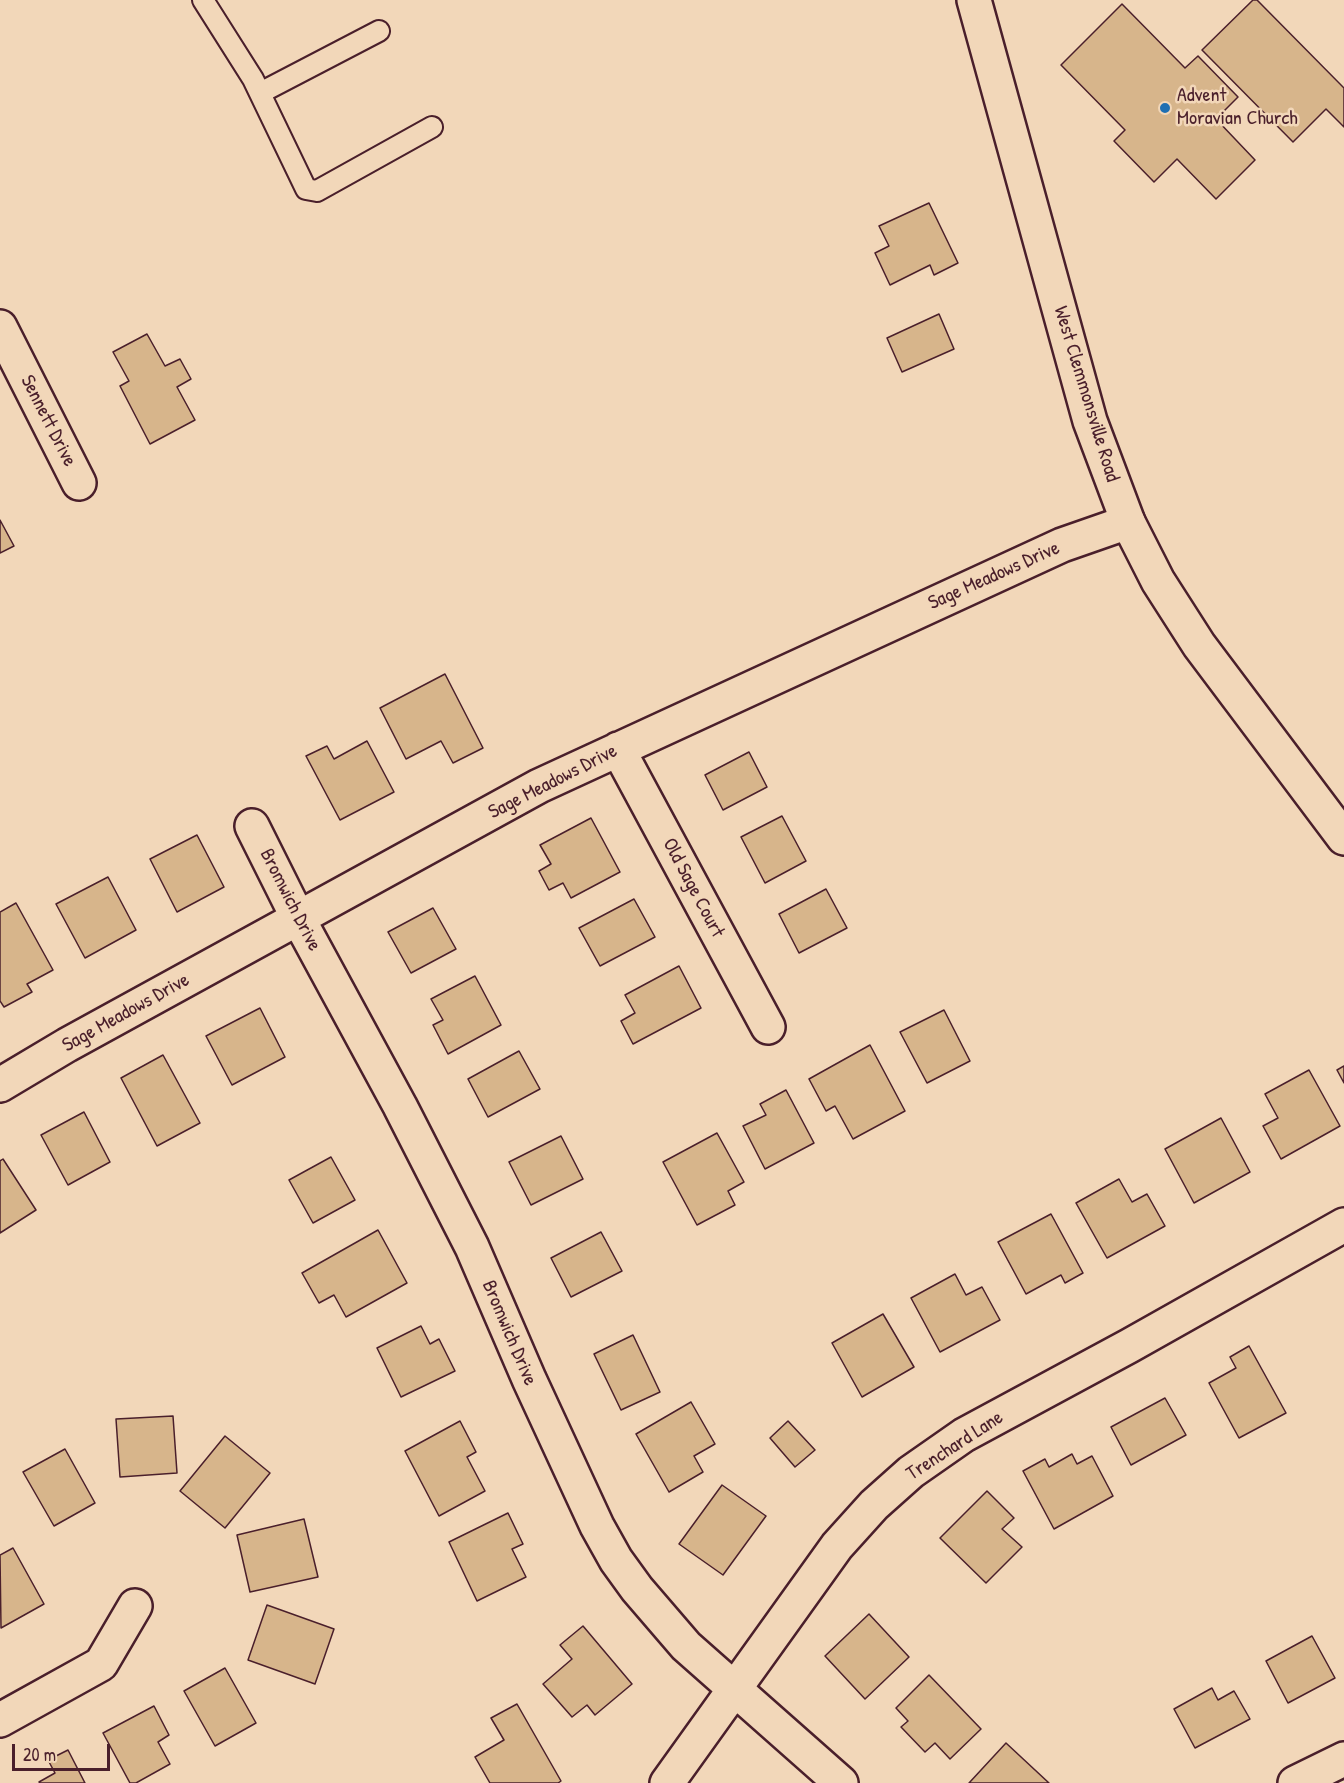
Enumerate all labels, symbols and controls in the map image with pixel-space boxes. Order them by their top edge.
place label: Advent Moravian Church [1177,84,1298,131]
marker: Advent Moravian Church [1158,101,1172,115]
street label: West Clemmonsville Road [1048,303,1124,485]
street label: Sennett Drive [15,371,81,471]
street label: Sage Meadows Drive [925,536,1063,616]
street label: Sage Meadows Drive [485,739,621,825]
street label: Old Sage Court [657,834,729,942]
street label: Bromwich Drive [254,845,326,955]
street label: Sage Meadows Drive [58,968,194,1058]
street label: Bromwich Drive [476,1277,542,1389]
street label: Trenchard Lane [902,1406,1008,1486]
scale bar [15,1732,112,1770]
text: 20 m [23,1742,56,1767]

